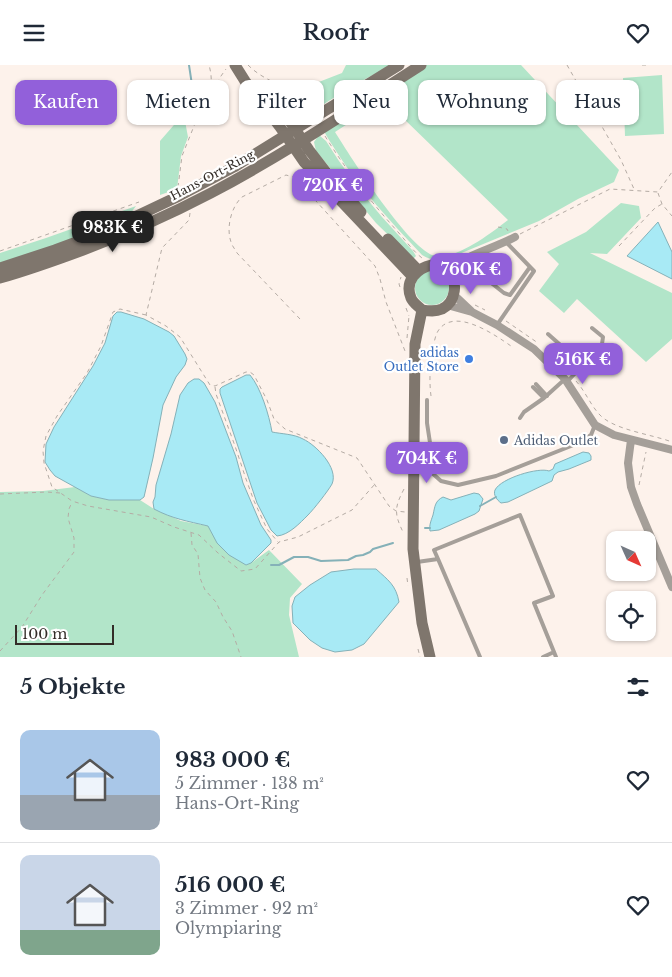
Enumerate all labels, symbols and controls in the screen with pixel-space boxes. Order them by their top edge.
icon: menu [20,19,48,47]
text: Roofr [303,19,369,46]
icon: heart [624,19,652,47]
chip: Kaufen [15,80,117,125]
chip: Mieten [127,80,229,125]
chip: Filter [239,80,324,125]
chip: Neu [334,80,408,125]
chip: Wohnung [418,80,546,125]
chip: Haus [556,80,639,125]
street label: Hans-Ort-Ring [167,146,257,203]
pin: 720K € [292,169,374,211]
text: 720K € [303,175,363,195]
pin: 983K € [72,211,154,253]
text: 983K € [83,217,143,237]
pin: 760K € [430,253,512,295]
text: 760K € [441,259,501,279]
pin: 516K € [542,343,624,385]
place label: adidas Outlet Store [384,345,459,374]
text: 516K € [555,349,611,369]
marker: adidas Outlet Store [463,353,475,365]
place label: Adidas Outlet [513,433,599,448]
marker: Adidas Outlet [498,434,510,446]
pin: 704K € [386,441,468,484]
text: 704K € [397,448,457,468]
north arrow [606,531,656,581]
map controls [606,531,656,641]
button: locate [606,591,656,641]
scale bar [15,622,114,645]
text: 100 m [22,625,67,643]
icon: filters [624,673,652,701]
text: 5 Objekte [20,674,126,700]
text: 983 000 € [175,747,291,773]
icon: home [60,750,120,810]
icon: heart [624,766,652,794]
text: 5 Zimmer · 138 m² [175,773,324,793]
text: Hans-Ort-Ring [175,793,299,813]
text: 516 000 € [175,872,286,898]
icon: home [60,875,120,935]
icon: heart [624,891,652,919]
text: 3 Zimmer · 92 m² [175,898,318,918]
text: Olympiaring [175,918,281,938]

